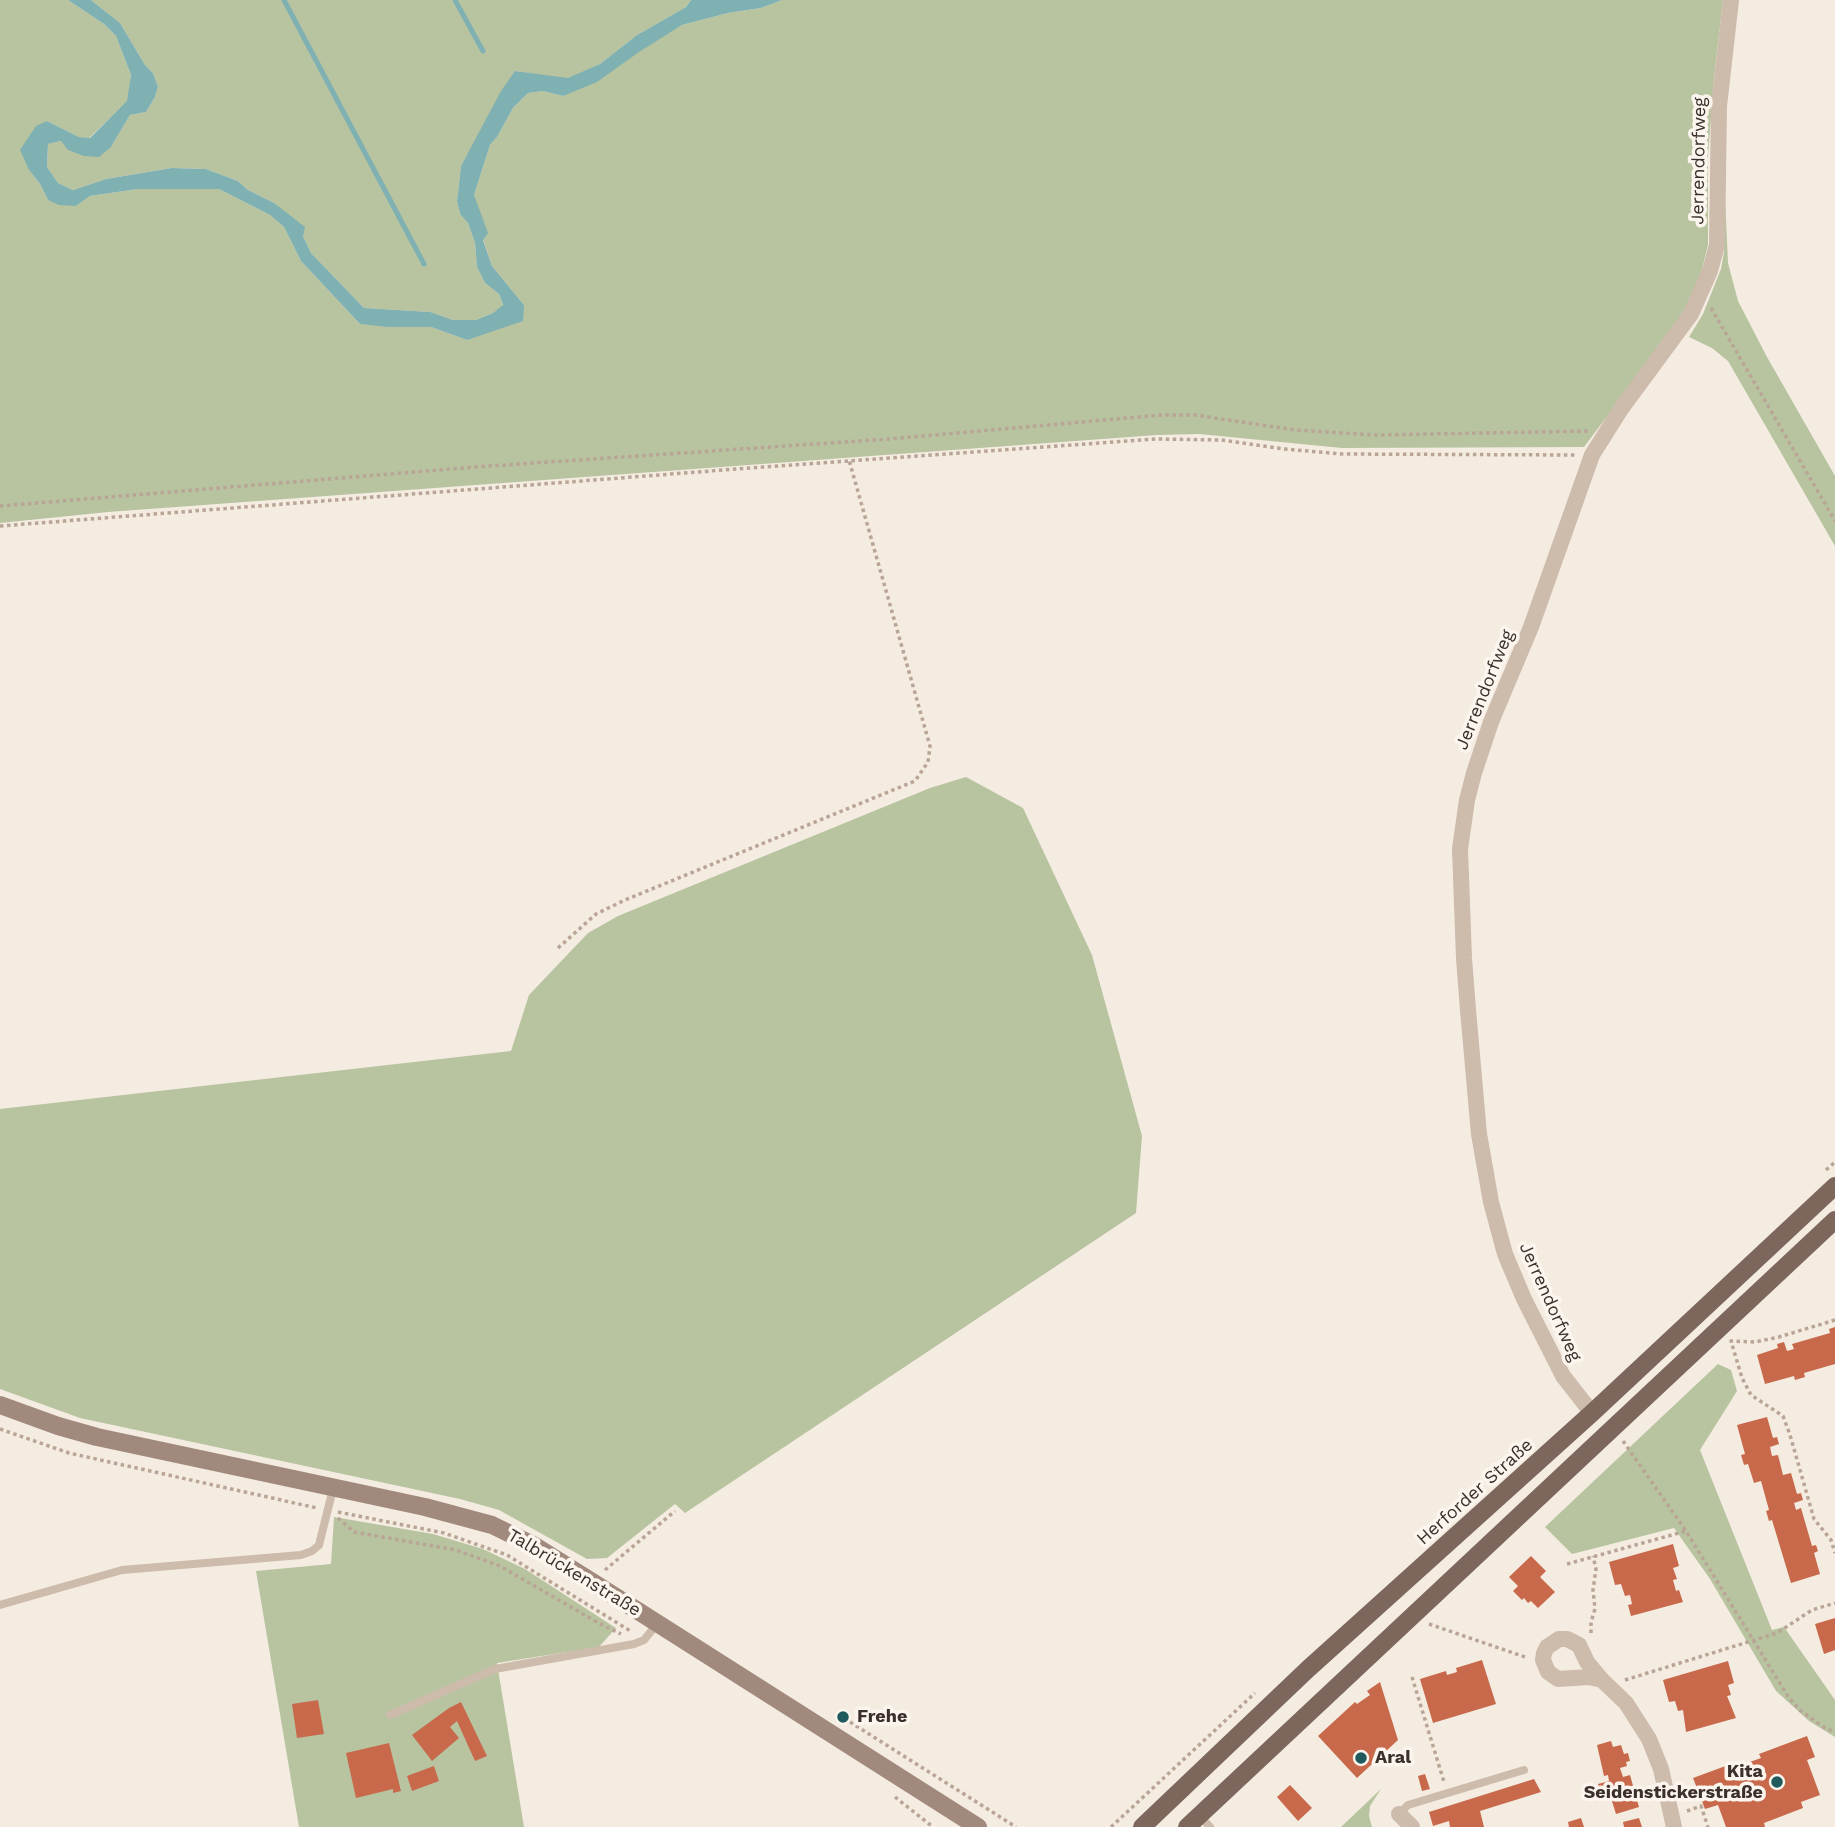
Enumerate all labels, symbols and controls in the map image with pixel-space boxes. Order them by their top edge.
street label: Jerrendorfweg [1687,97,1711,225]
street label: Jerrendorfweg [1451,627,1519,753]
street label: Jerrendorfweg [1514,1239,1586,1365]
street label: Herforder Straße [1413,1434,1537,1550]
street label: Talbrückenstraße [503,1525,645,1621]
place label: Frehe [857,1706,907,1728]
marker: Frehe [835,1709,851,1725]
place label: Aral [1375,1747,1411,1769]
marker: Aral [1353,1750,1369,1766]
place label: Kita Seidenstickerstraße [1584,1761,1763,1803]
marker: Kita Seidenstickerstraße [1769,1774,1785,1790]

